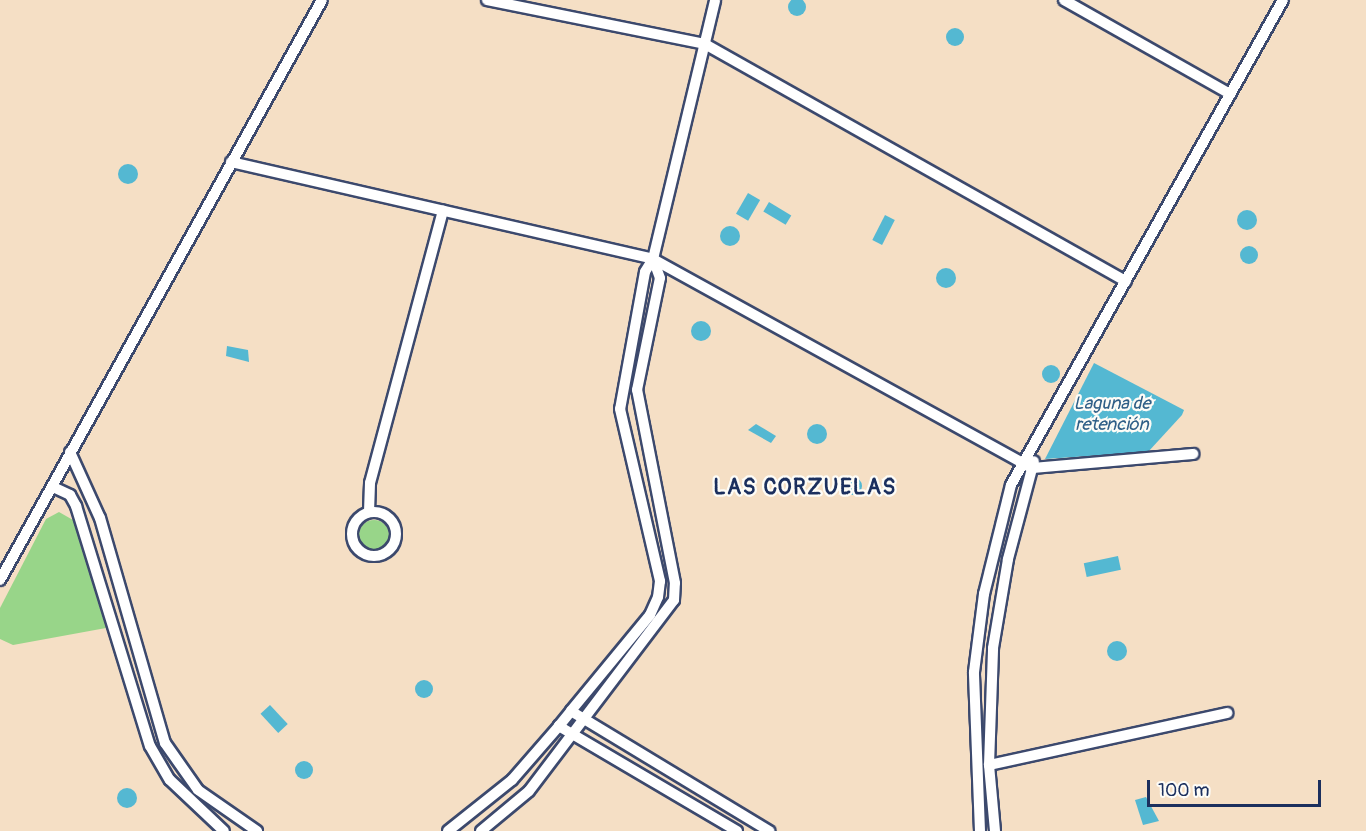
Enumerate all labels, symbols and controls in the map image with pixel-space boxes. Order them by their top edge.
water label: Laguna de retención [1074,394,1150,436]
district label: LAS CORZUELAS [713,475,897,501]
scale bar [1150,768,1324,806]
text: 100 m [1158,779,1210,802]

